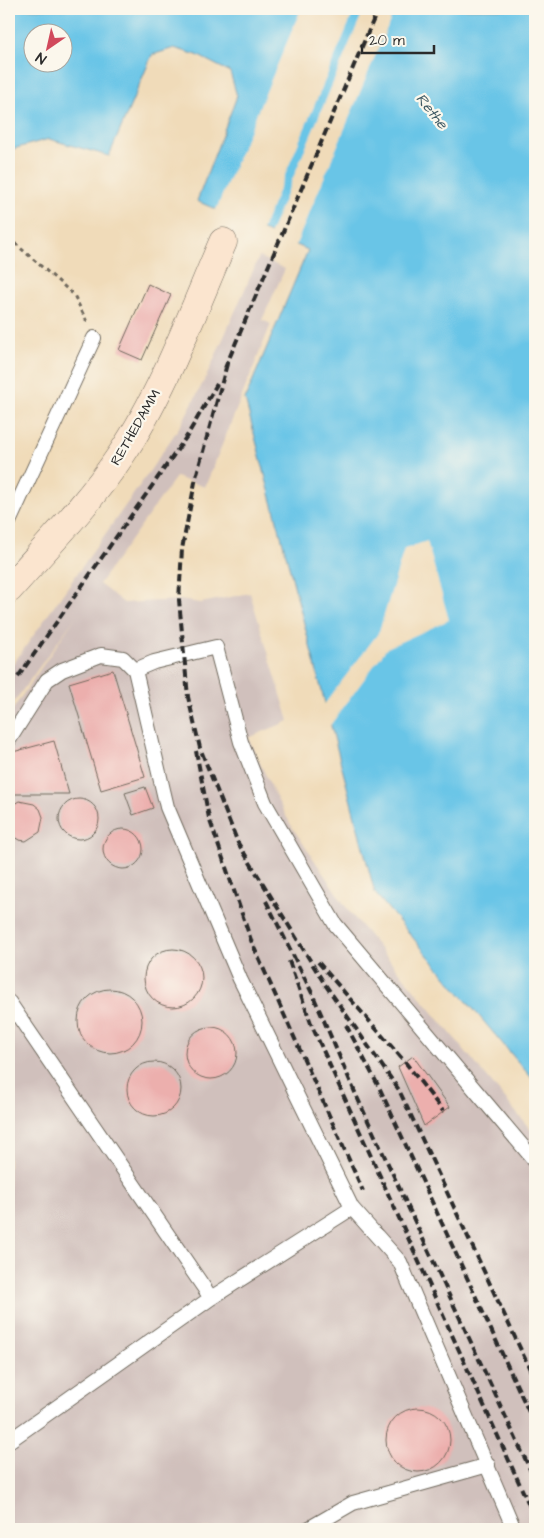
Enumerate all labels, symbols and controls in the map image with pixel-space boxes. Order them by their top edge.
north arrow [22,22,72,72]
scale bar [362,22,434,54]
text: 20 m [369,30,405,51]
text: N [32,47,51,69]
water label: Rethe [411,89,453,134]
street label: RETHEDAMM [106,385,166,469]

